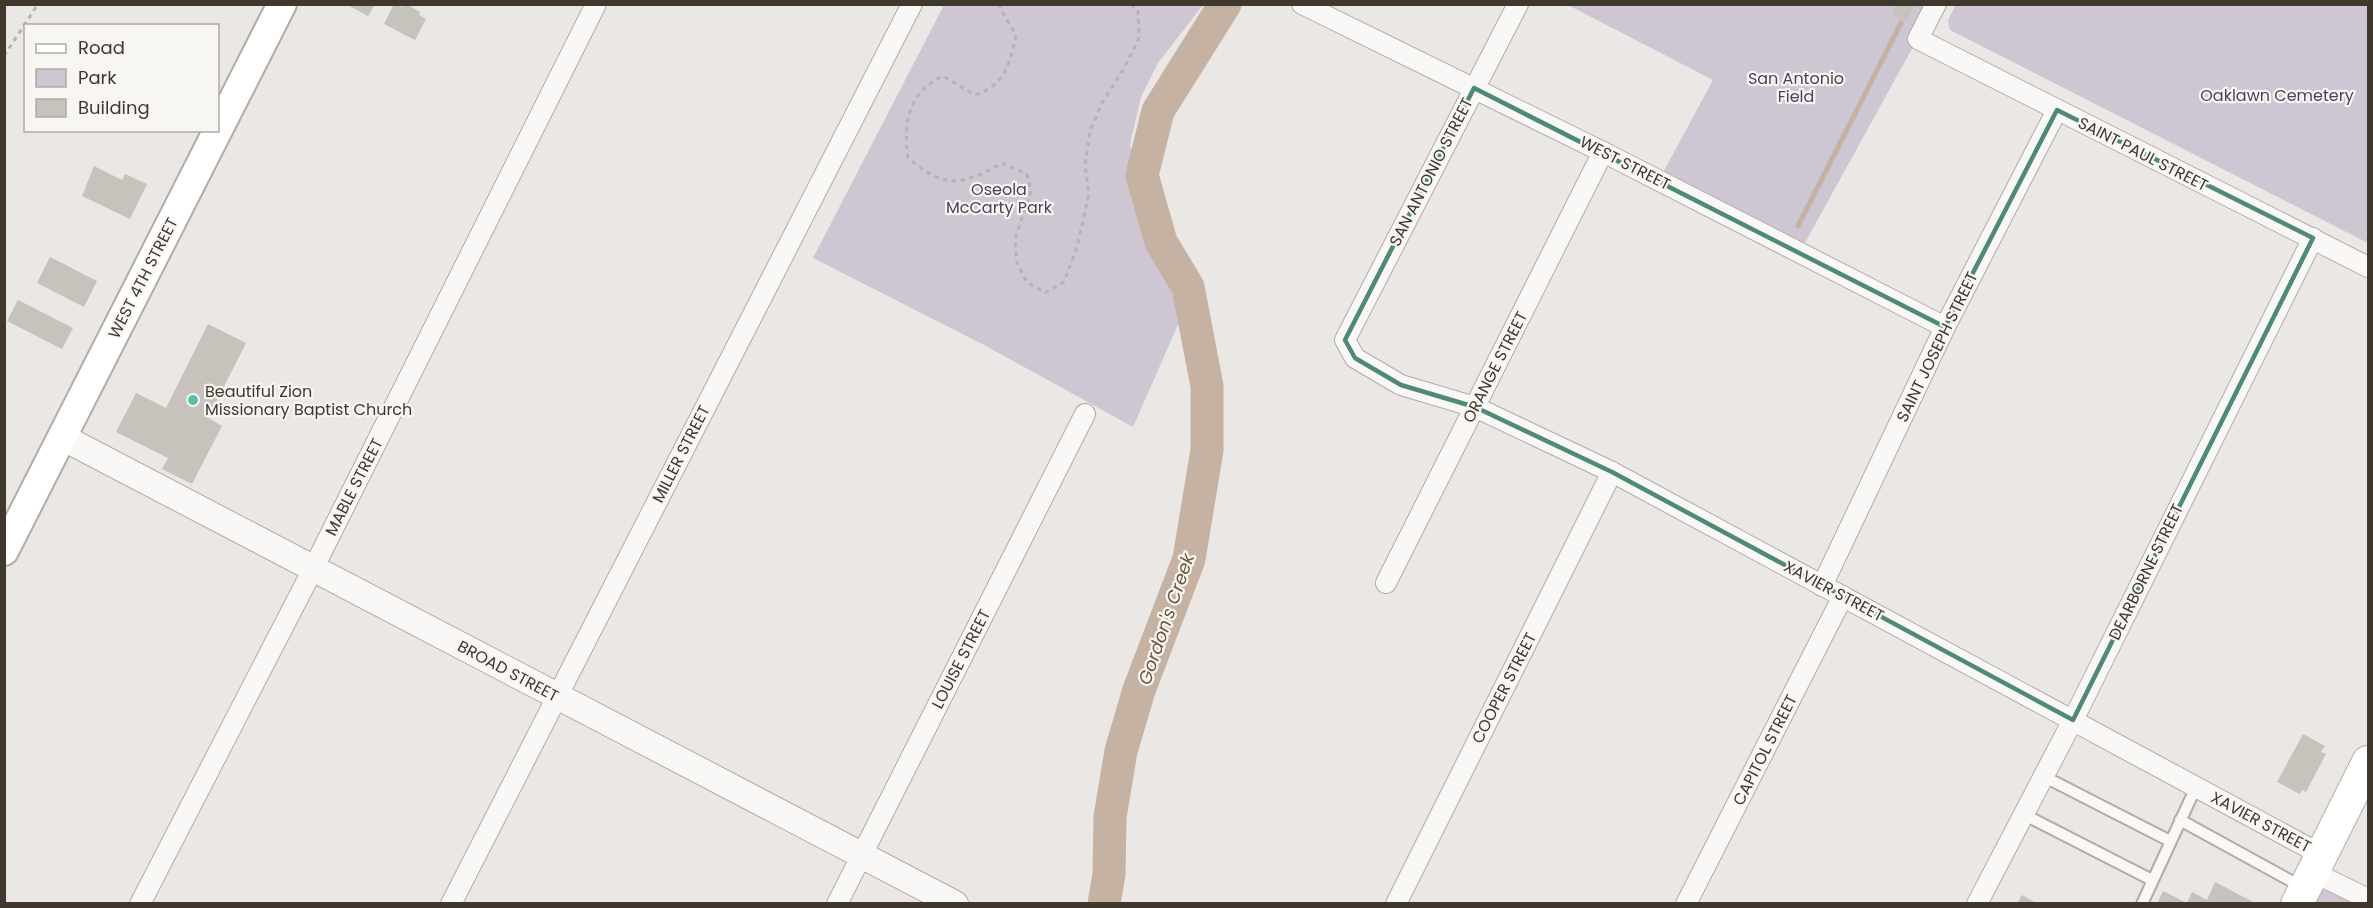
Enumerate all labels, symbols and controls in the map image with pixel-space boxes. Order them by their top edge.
legend [24,24,219,132]
text: Road [78,35,125,60]
text: Park [78,65,117,90]
park label: San Antonio Field [1748,67,1844,108]
park label: Oaklawn Cemetery [2200,84,2354,107]
street label: SAN ANTONIO STREET [1384,93,1479,250]
text: Building [78,95,150,120]
street label: SAINT PAUL STREET [2074,111,2212,197]
street label: WEST STREET [1576,130,1675,196]
park label: Oseola McCarty Park [946,178,1053,219]
street label: WEST 4TH STREET [103,213,184,343]
street label: SAINT JOSEPH STREET [1891,268,1984,426]
street label: ORANGE STREET [1457,307,1533,427]
place label: Beautiful Zion Missionary Baptist Church [205,380,412,421]
marker: Beautiful Zion Missionary Baptist Church [186,393,200,407]
street label: MILLER STREET [647,401,716,507]
street label: MABLE STREET [320,434,389,540]
street label: DEARBORNE STREET [2103,500,2189,644]
water label: Gordon's Creek [1132,549,1200,688]
street label: XAVIER STREET [1780,555,1888,627]
street label: LOUISE STREET [926,605,996,713]
street label: COOPER STREET [1466,628,1542,747]
street label: BROAD STREET [453,635,563,707]
street label: CAPITOL STREET [1727,690,1803,809]
street label: XAVIER STREET [2207,786,2315,858]

